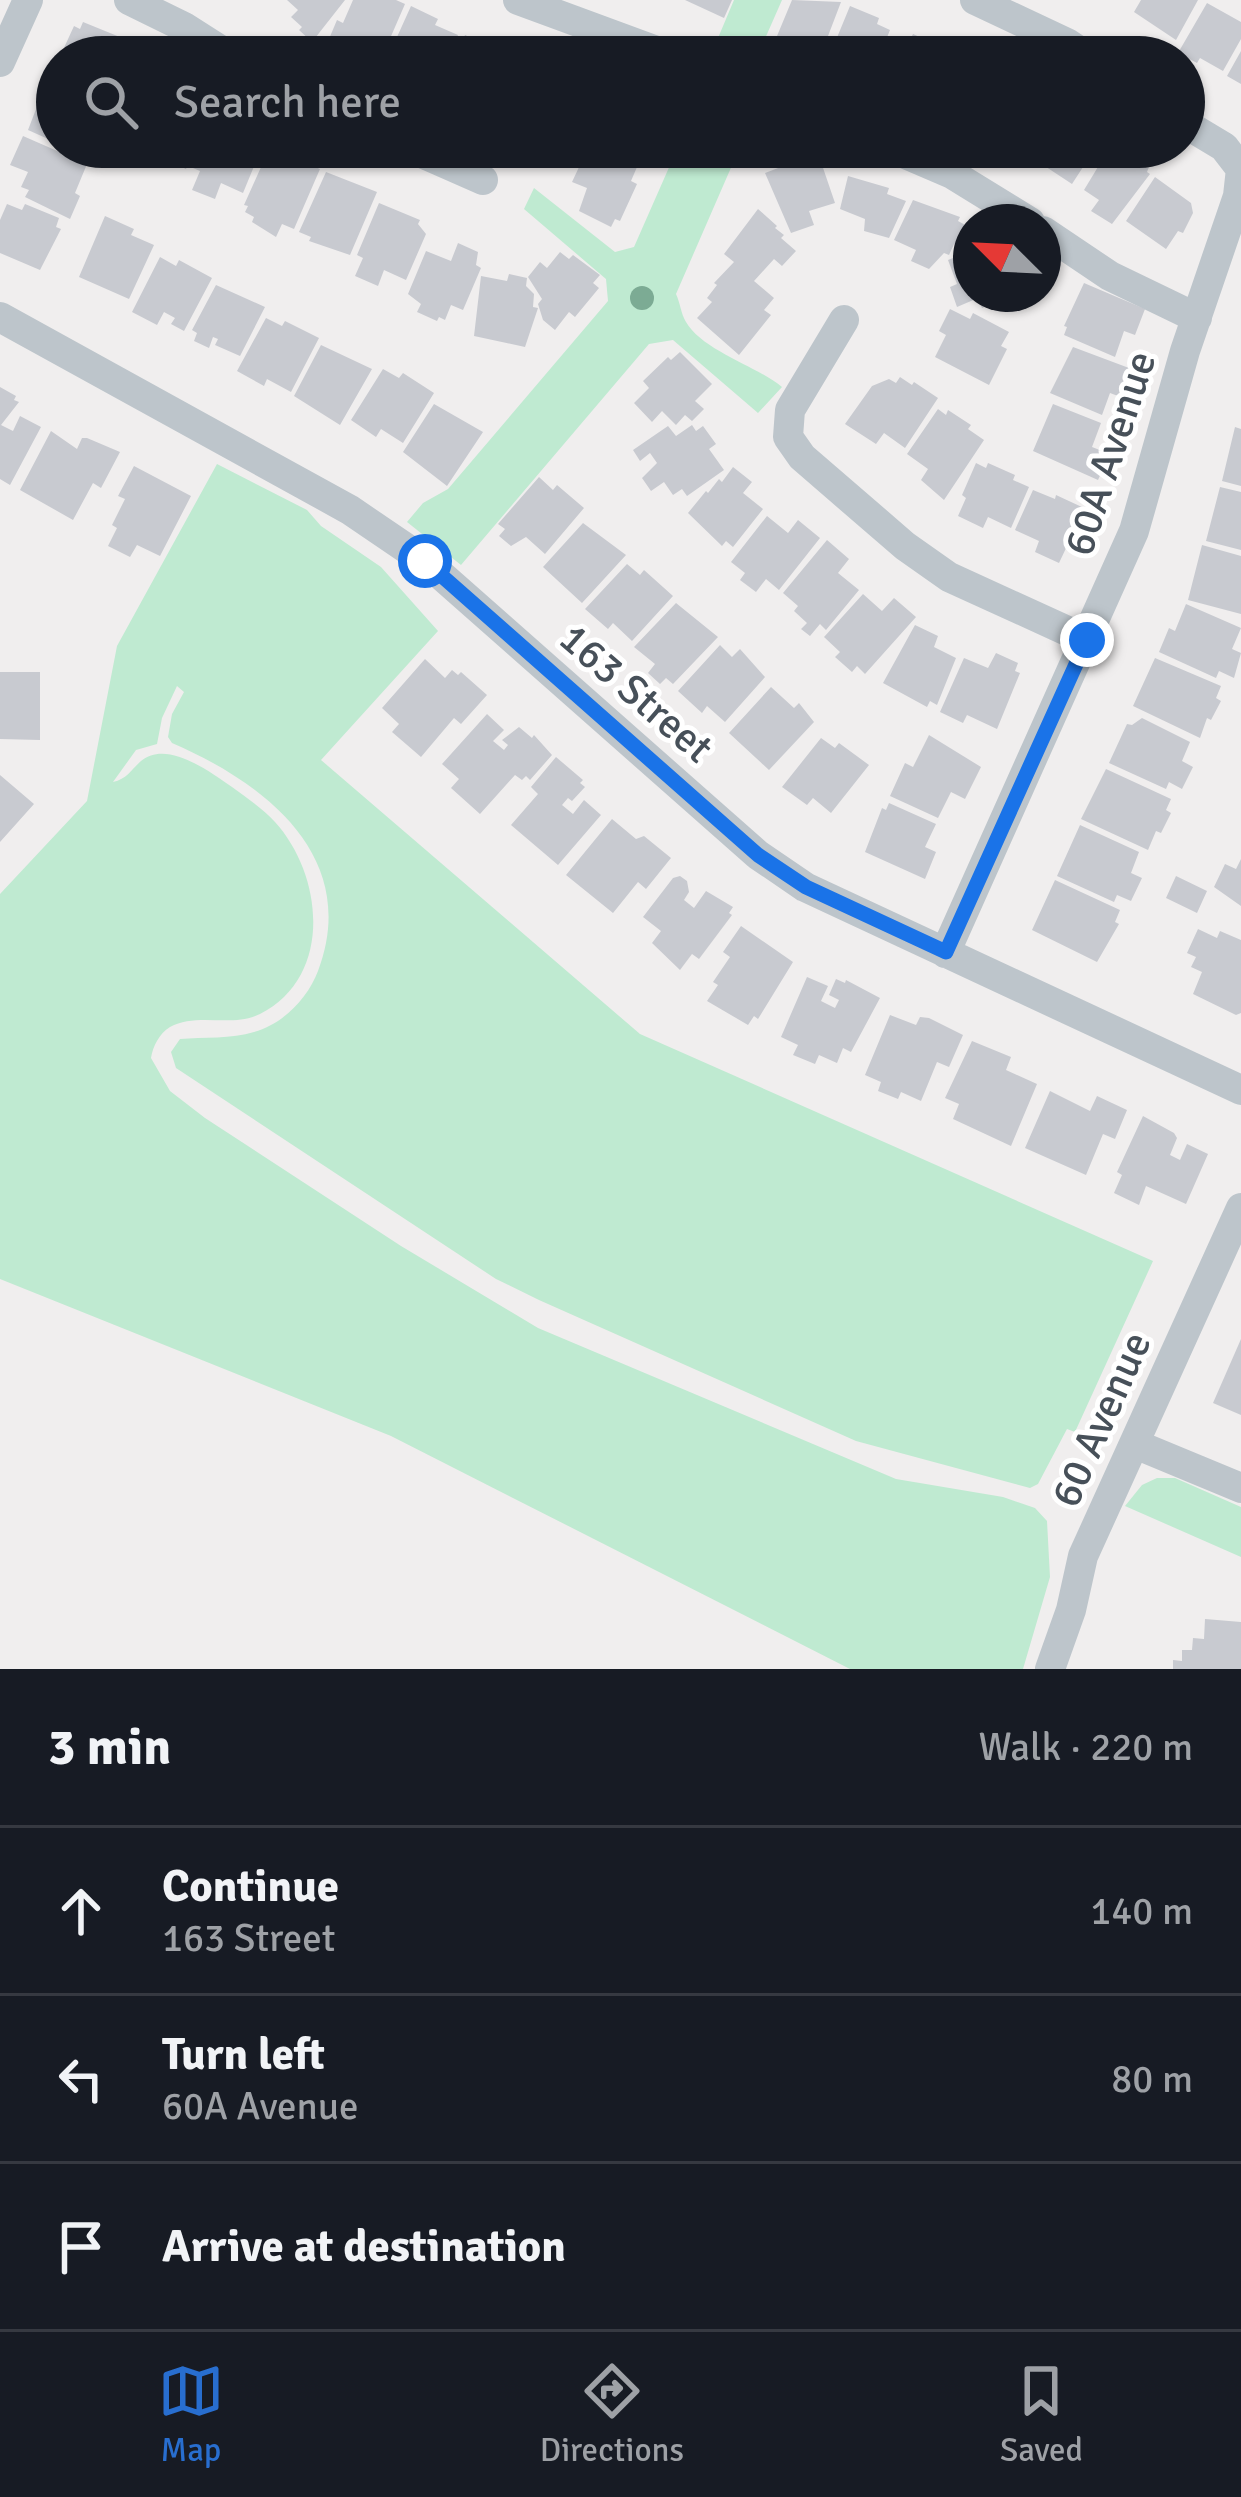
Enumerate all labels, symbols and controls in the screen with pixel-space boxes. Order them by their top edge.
search box [36,36,1205,168]
icon: search [78,69,144,135]
text: Search here [174,75,401,130]
north arrow [953,204,1061,312]
street label: 60A Avenue [1053,345,1167,562]
route start [398,534,452,588]
street label: 163 Street [549,613,723,774]
route end [1060,613,1114,667]
street label: 60 Avenue [1040,1324,1162,1515]
text: 3 min [48,1716,171,1779]
text: Walk · 220 m [979,1723,1193,1771]
text: Continue [162,1859,339,1914]
icon: ahead [48,1878,114,1944]
text: 140 m [1090,1887,1193,1935]
text: 163 Street [162,1914,335,1962]
text: Turn left [162,2027,325,2082]
icon: left [48,2046,114,2112]
text: 80 m [1111,2055,1193,2103]
text: 60A Avenue [162,2082,359,2130]
icon: arrive [48,2214,114,2280]
text: Arrive at destination [162,2219,566,2274]
tab: Map [158,2358,224,2471]
tab: Directions [540,2358,684,2471]
tab: Saved [1000,2358,1083,2471]

